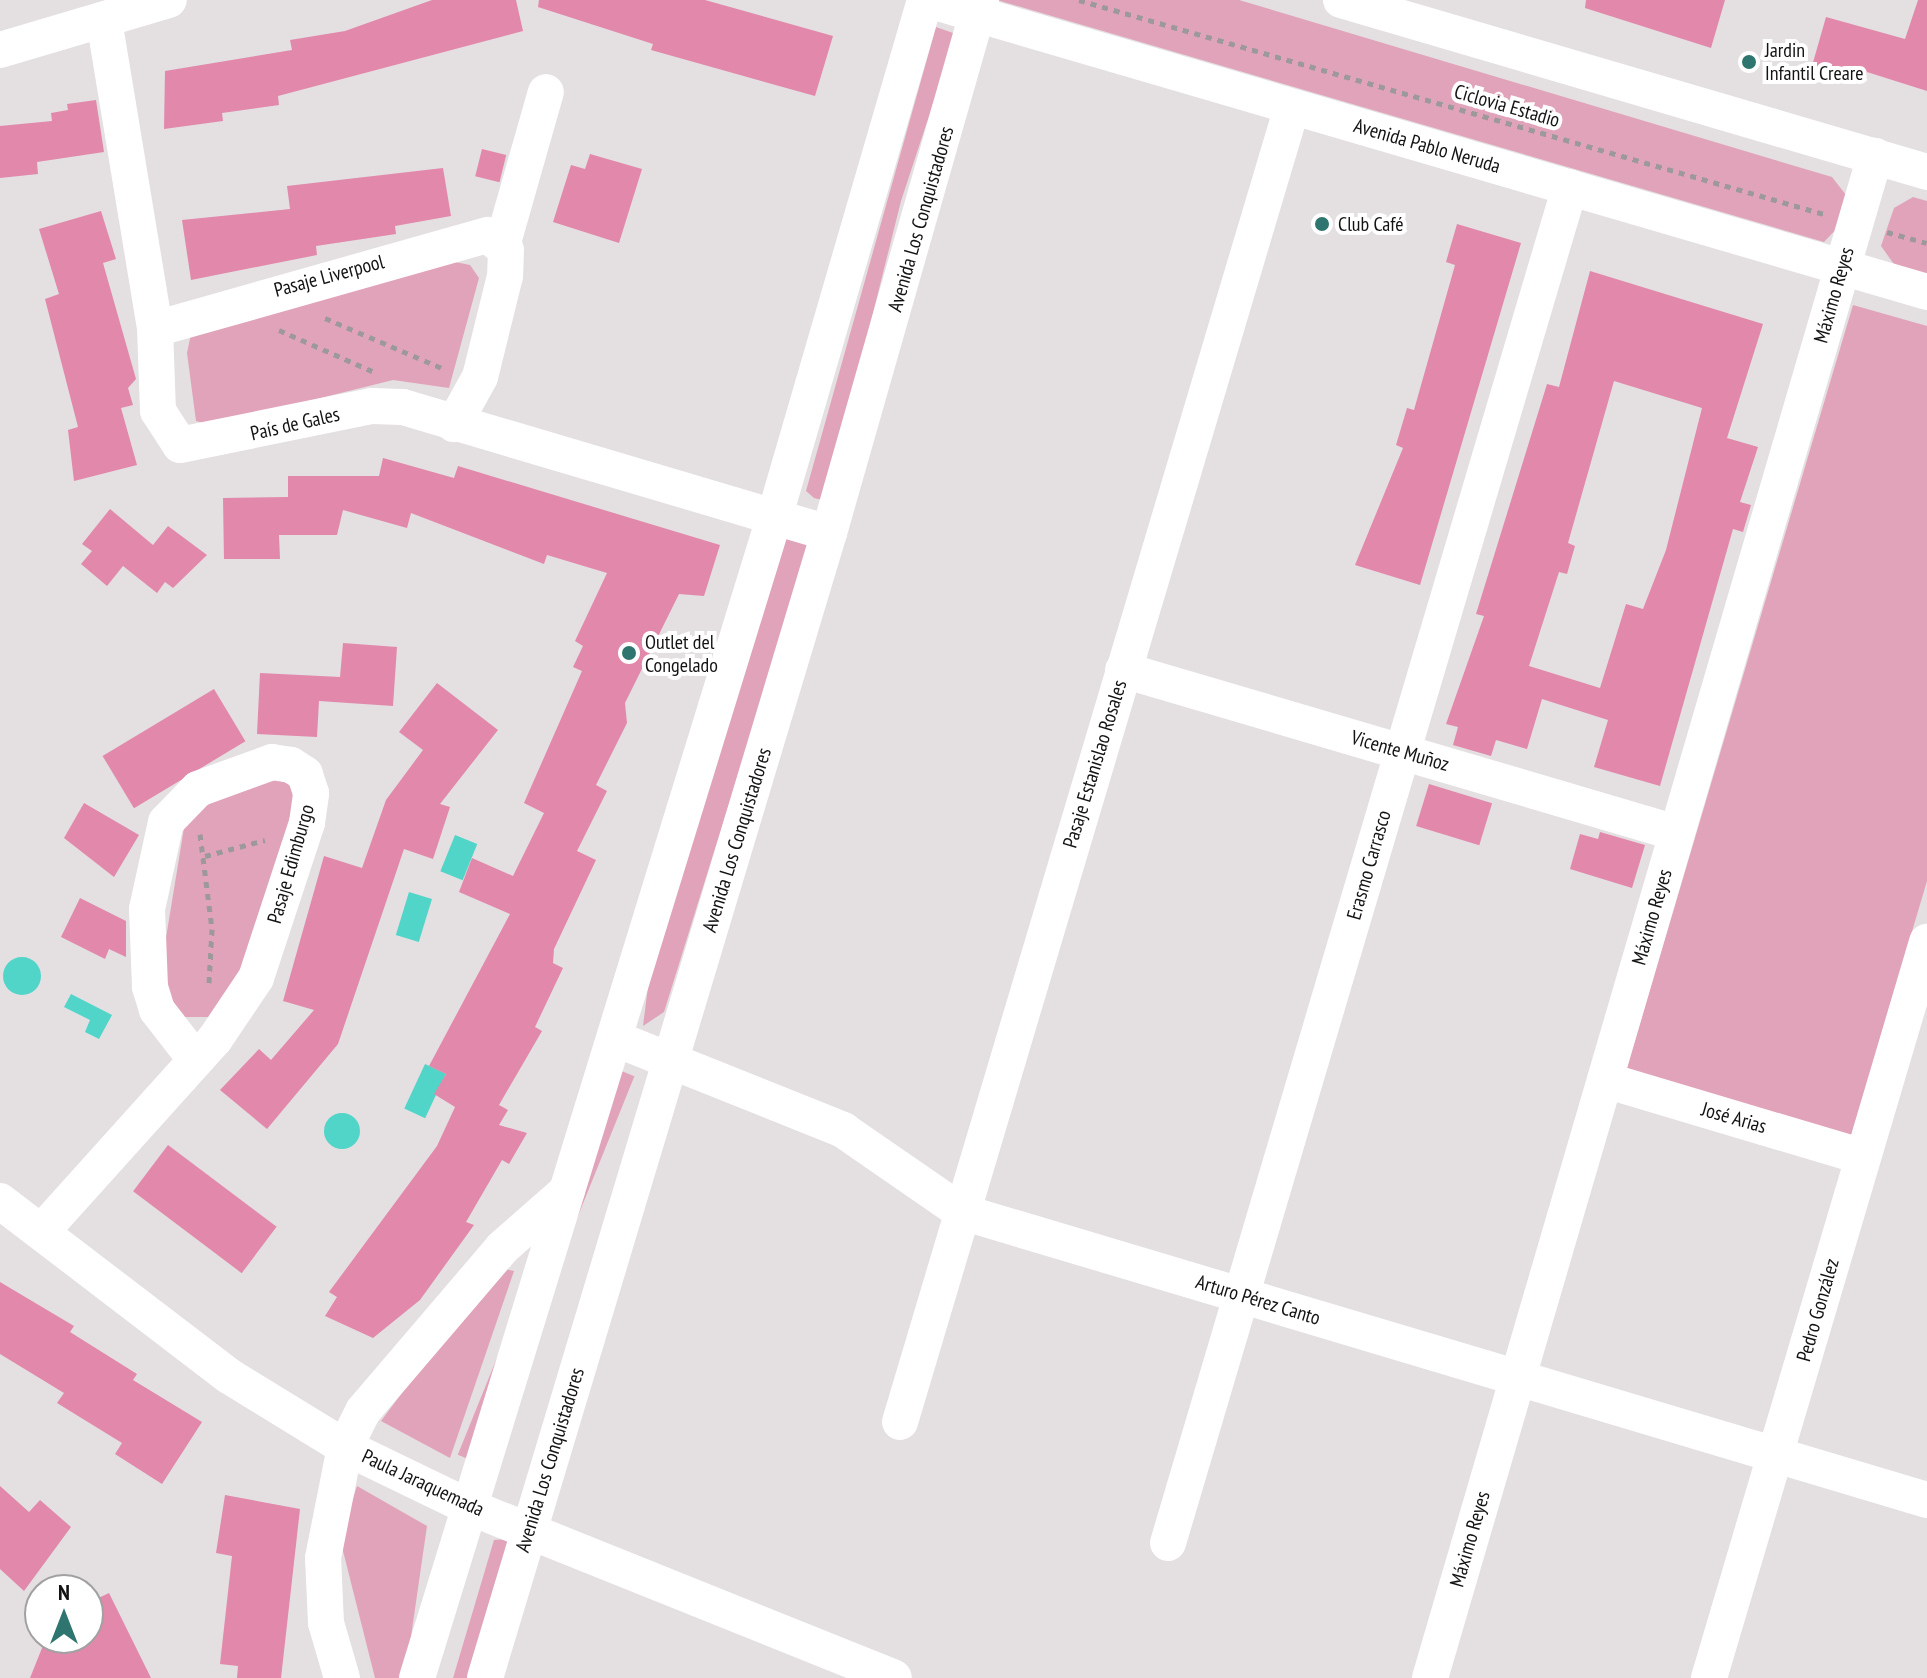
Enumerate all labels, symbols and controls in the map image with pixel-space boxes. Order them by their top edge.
place label: Jardin Infantil Creare [1765,38,1863,85]
marker: Jardin Infantil Creare [1740,53,1758,71]
street label: Ciclovia Estadio [1452,80,1562,132]
street label: Avenida Pablo Neruda [1351,114,1503,178]
street label: Avenida Los Conquistadores [883,124,959,314]
place label: Club Café [1338,212,1404,236]
marker: Club Café [1313,215,1331,233]
street label: Máximo Reyes [1809,244,1859,346]
street label: Pasaje Liverpool [271,250,387,302]
street label: País de Gales [248,402,342,446]
place label: Outlet del Congelado [645,630,718,677]
marker: Outlet del Congelado [620,644,638,662]
street label: Pasaje Estanislao Rosales [1058,677,1132,851]
street label: Vicente Muñoz [1348,726,1452,776]
street label: Avenida Los Conquistadores [698,745,776,935]
street label: Pasaje Edimburgo [263,802,319,926]
street label: Erasmo Carrasco [1342,807,1396,923]
street label: Máximo Reyes [1627,866,1677,968]
street label: José Arias [1699,1097,1769,1139]
street label: Pedro González [1792,1256,1844,1364]
street label: Arturo Pérez Canto [1193,1270,1323,1330]
street label: Avenida Los Conquistadores [511,1365,589,1555]
street label: Paula Jaraquemada [358,1444,488,1522]
street label: Máximo Reyes [1445,1488,1495,1590]
north arrow [24,1574,104,1654]
text: N [58,1578,70,1606]

